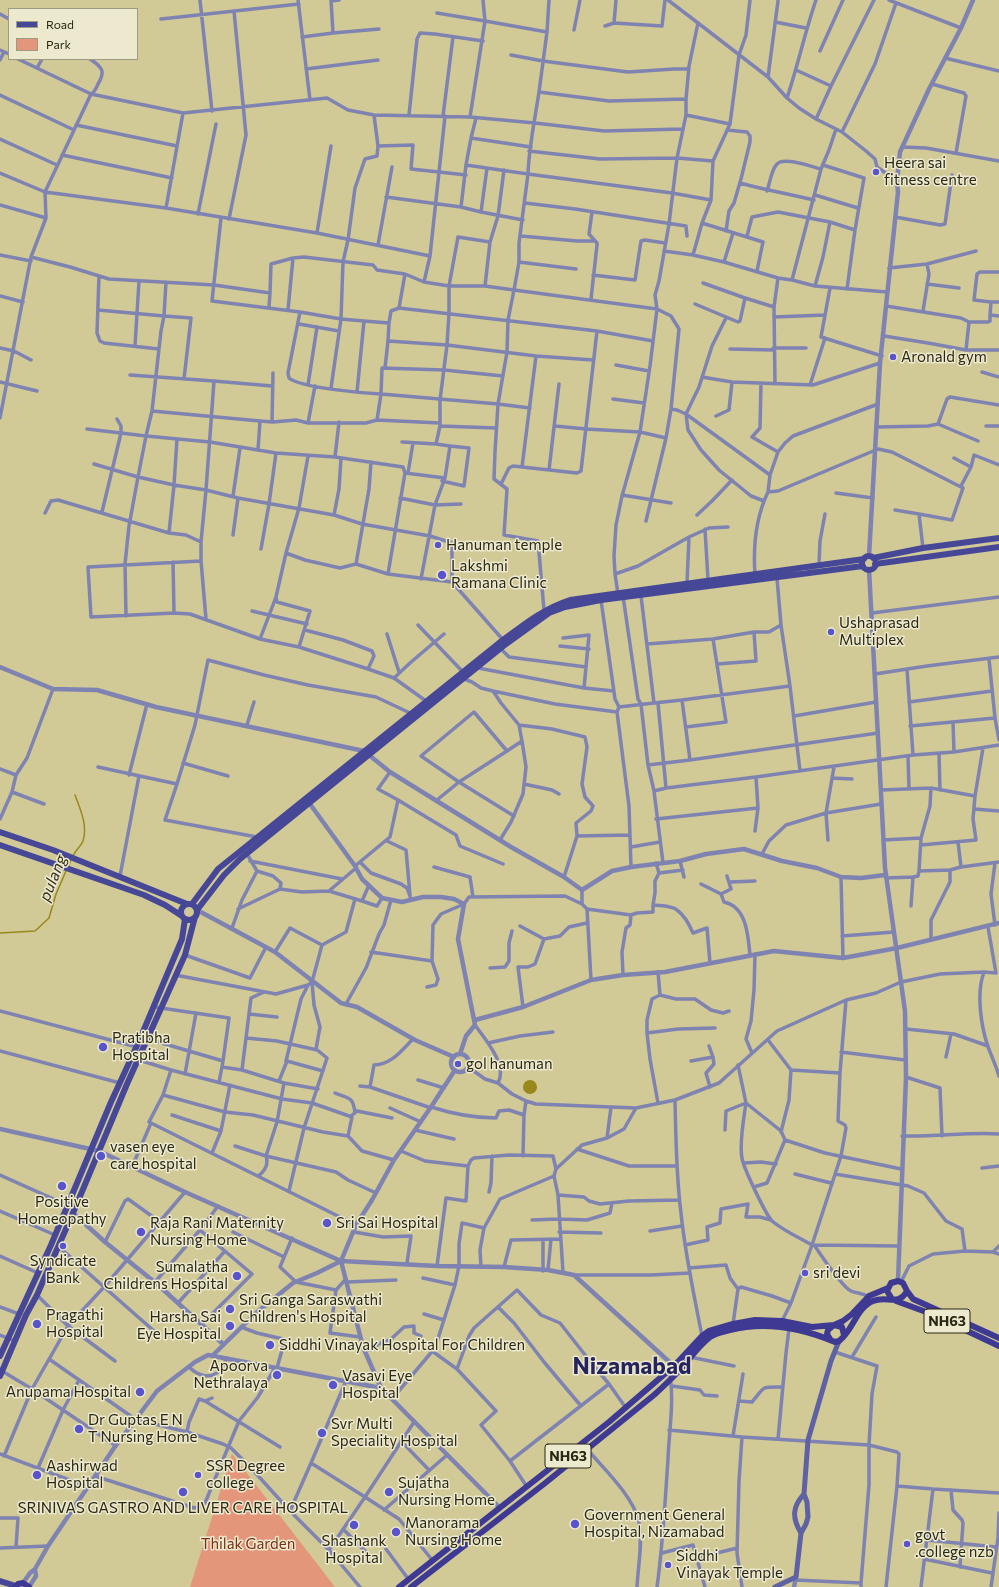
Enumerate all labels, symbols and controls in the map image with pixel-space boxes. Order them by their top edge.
legend [8,8,138,60]
text: Road [46,17,74,31]
text: Park [46,37,71,51]
place label: Heera sai fitness centre [884,154,977,189]
marker: Heera sai fitness centre [871,167,881,177]
place label: Aronald gym [901,348,987,366]
marker: Aronald gym [888,352,898,362]
place label: Hanuman temple [446,536,562,554]
marker: Hanuman temple [433,540,443,550]
place label: Lakshmi Ramana Clinic [451,557,547,592]
marker: Lakshmi Ramana Clinic [436,569,448,581]
place label: Ushaprasad Multiplex [839,614,919,649]
marker: Ushaprasad Multiplex [826,627,836,637]
water label: pulang [35,852,71,904]
place label: Pratibha Hospital [112,1029,170,1064]
marker: Pratibha Hospital [97,1041,109,1053]
place label: gol hanuman [466,1055,553,1073]
marker: gol hanuman [453,1059,463,1069]
place label: vasen eye care hospital [110,1138,197,1173]
marker: vasen eye care hospital [95,1150,107,1162]
marker: Positive Homeopathy [56,1180,68,1192]
place label: Positive Homeopathy [17,1193,107,1228]
place label: Raja Rani Maternity Nursing Home [150,1214,284,1249]
place label: Sri Sai Hospital [336,1214,438,1232]
marker: Sri Sai Hospital [321,1217,333,1229]
marker: Raja Rani Maternity Nursing Home [135,1226,147,1238]
marker: Syndicate Bank [58,1241,68,1251]
place label: Syndicate Bank [30,1252,96,1287]
place label: Sumalatha Childrens Hospital [103,1258,228,1293]
place label: sri devi [813,1264,860,1282]
marker: sri devi [800,1268,810,1278]
marker: Sumalatha Childrens Hospital [231,1270,243,1282]
place label: Sri Ganga Saraswathi Children's Hospital [239,1291,382,1326]
marker: Sri Ganga Saraswathi Children's Hospital [224,1303,236,1315]
place label: Pragathi Hospital [46,1306,104,1341]
place label: Harsha Sai Eye Hospital [137,1308,221,1343]
road number: NH63 [924,1309,970,1333]
marker: Pragathi Hospital [31,1318,43,1330]
marker: Harsha Sai Eye Hospital [224,1320,236,1332]
place label: Siddhi Vinayak Hospital For Children [279,1336,525,1354]
marker: Siddhi Vinayak Hospital For Children [264,1339,276,1351]
district label: Nizamabad [572,1352,692,1380]
place label: Apoorva Nethralaya [194,1357,268,1392]
place label: Vasavi Eye Hospital [342,1367,412,1402]
marker: Apoorva Nethralaya [271,1369,283,1381]
marker: Vasavi Eye Hospital [327,1379,339,1391]
place label: Anupama Hospital [6,1383,131,1401]
marker: Anupama Hospital [134,1386,146,1398]
place label: Dr Guptas E N T Nursing Home [88,1411,197,1446]
place label: Svr Multi Speciality Hospital [331,1415,458,1450]
marker: Dr Guptas E N T Nursing Home [73,1423,85,1435]
marker: Svr Multi Speciality Hospital [316,1427,328,1439]
road number: NH63 [545,1444,591,1468]
place label: Aashirwad Hospital [46,1457,118,1492]
place label: SSR Degree college [206,1457,285,1492]
marker: Aashirwad Hospital [31,1469,43,1481]
marker: SSR Degree college [193,1470,203,1480]
place label: Sujatha Nursing Home [398,1474,495,1509]
marker: SRINIVAS GASTRO AND LIVER CARE HOSPITAL [177,1486,189,1498]
marker: Sujatha Nursing Home [383,1486,395,1498]
place label: SRINIVAS GASTRO AND LIVER CARE HOSPITAL [18,1499,348,1517]
place label: Government General Hospital, Nizamabad [584,1506,725,1541]
place label: Manorama Nursing Home [405,1514,502,1549]
marker: Government General Hospital, Nizamabad [569,1518,581,1530]
marker: Shashank Hospital [348,1519,360,1531]
marker: Manorama Nursing Home [390,1526,402,1538]
place label: govt .college nzb [915,1526,994,1561]
place label: Shashank Hospital [321,1532,387,1567]
park label: Thilak Garden [201,1535,295,1553]
marker: govt .college nzb [902,1539,912,1549]
place label: Siddhi Vinayak Temple [676,1547,783,1582]
marker: Siddhi Vinayak Temple [663,1560,673,1570]

